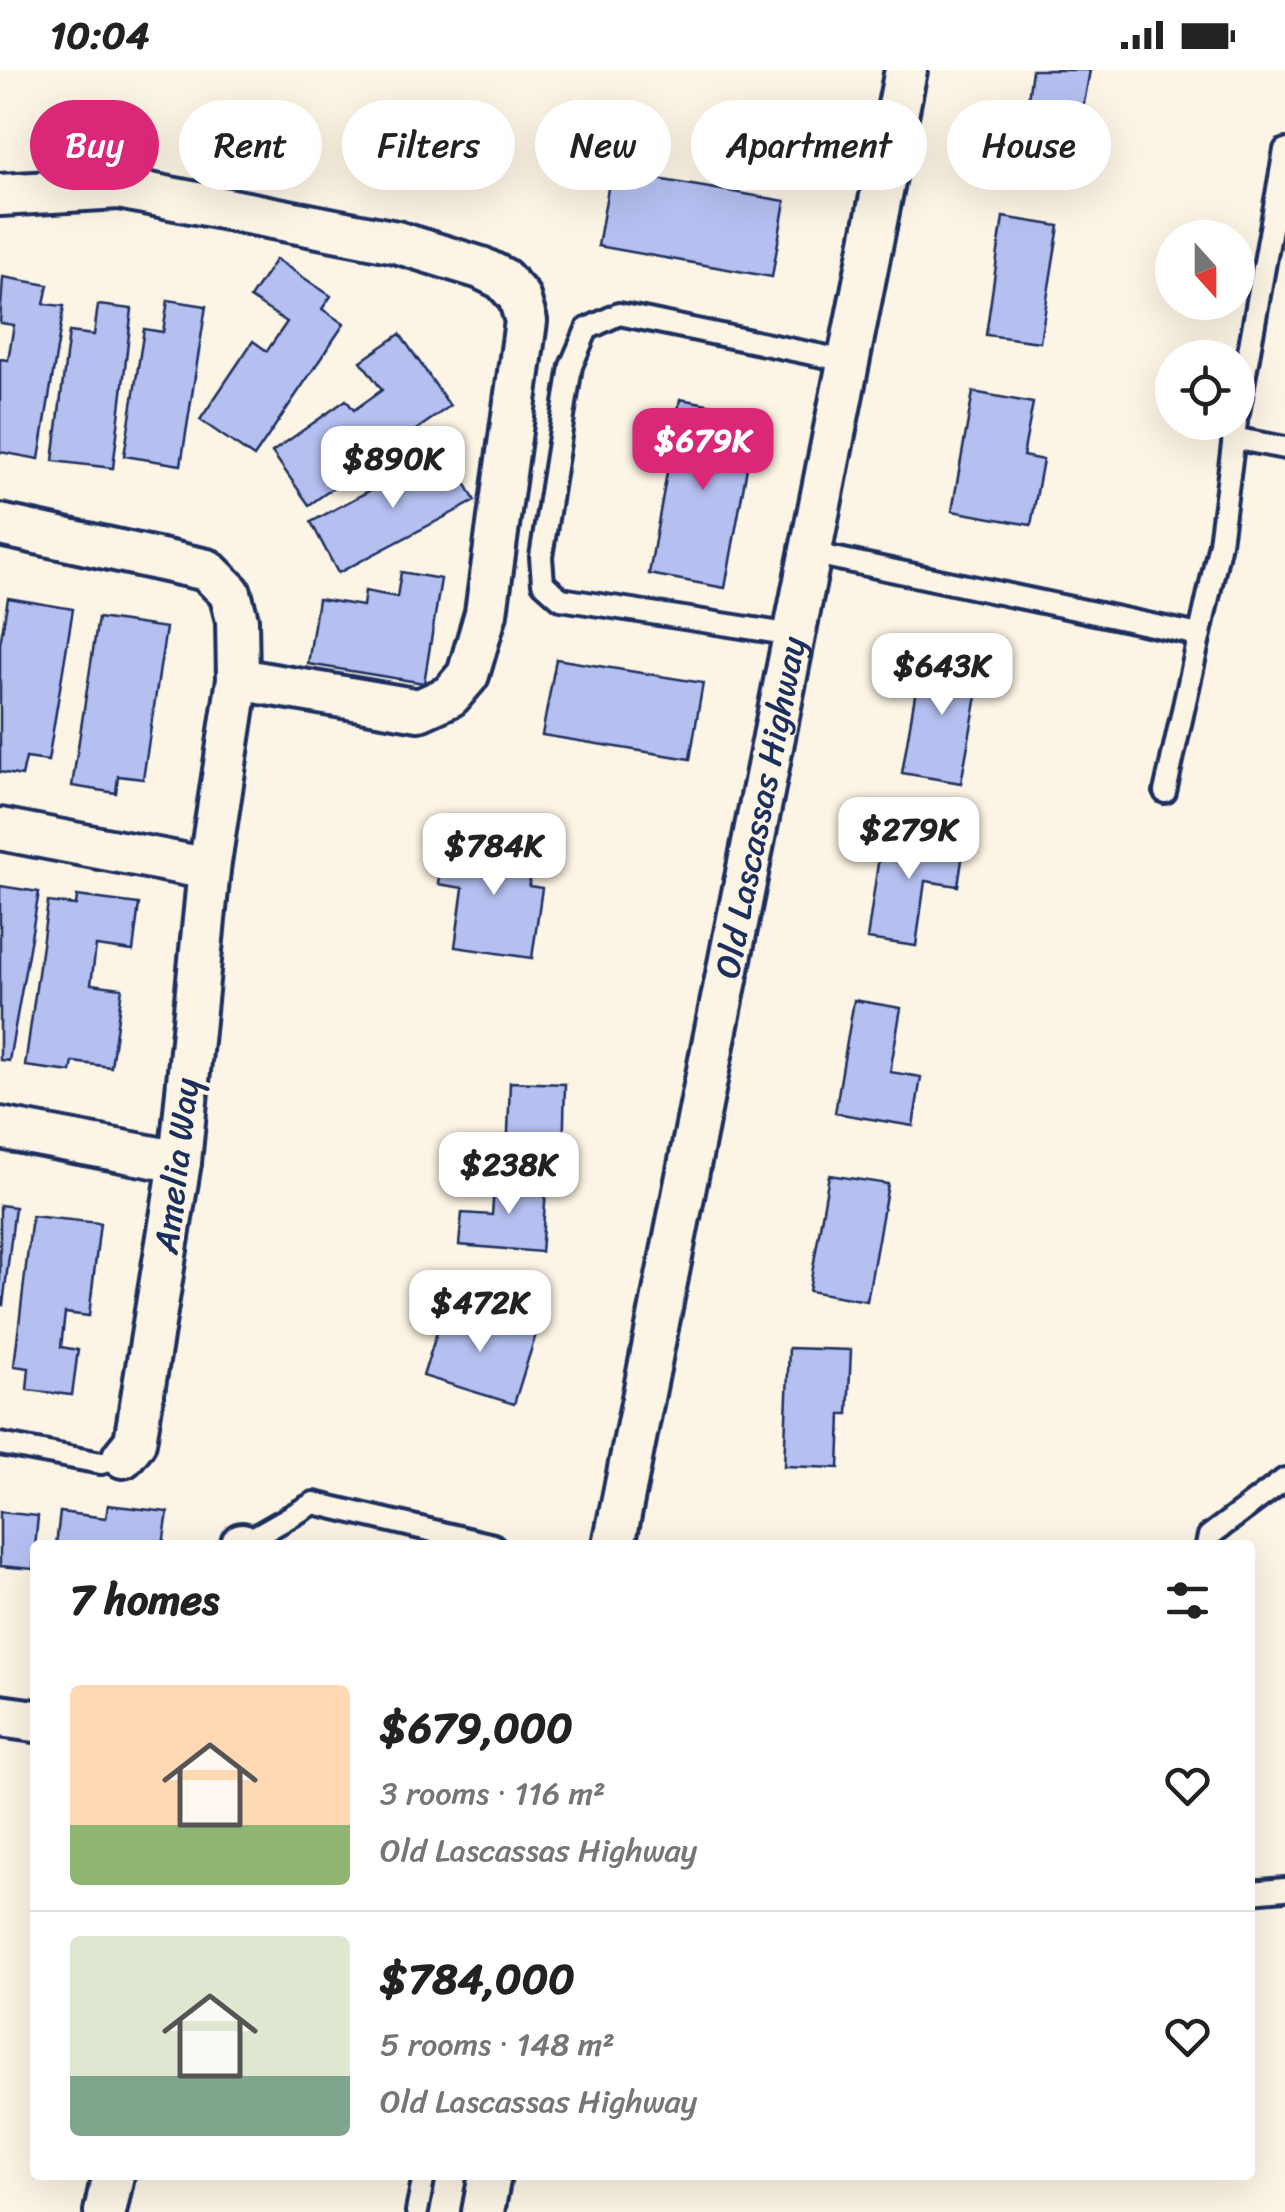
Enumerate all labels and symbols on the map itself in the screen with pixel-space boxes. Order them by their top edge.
north arrow [1155,220,1255,320]
pin: $679K [633,408,773,493]
pin: $890K [323,426,463,511]
street label: Old Lascassas Highway [696,630,824,984]
pin: $643K [872,633,1012,718]
pin: $279K [839,797,979,882]
pin: $784K [424,813,564,898]
street label: Amelia Way [134,1075,218,1258]
pin: $238K [439,1132,579,1217]
pin: $472K [410,1270,550,1355]

